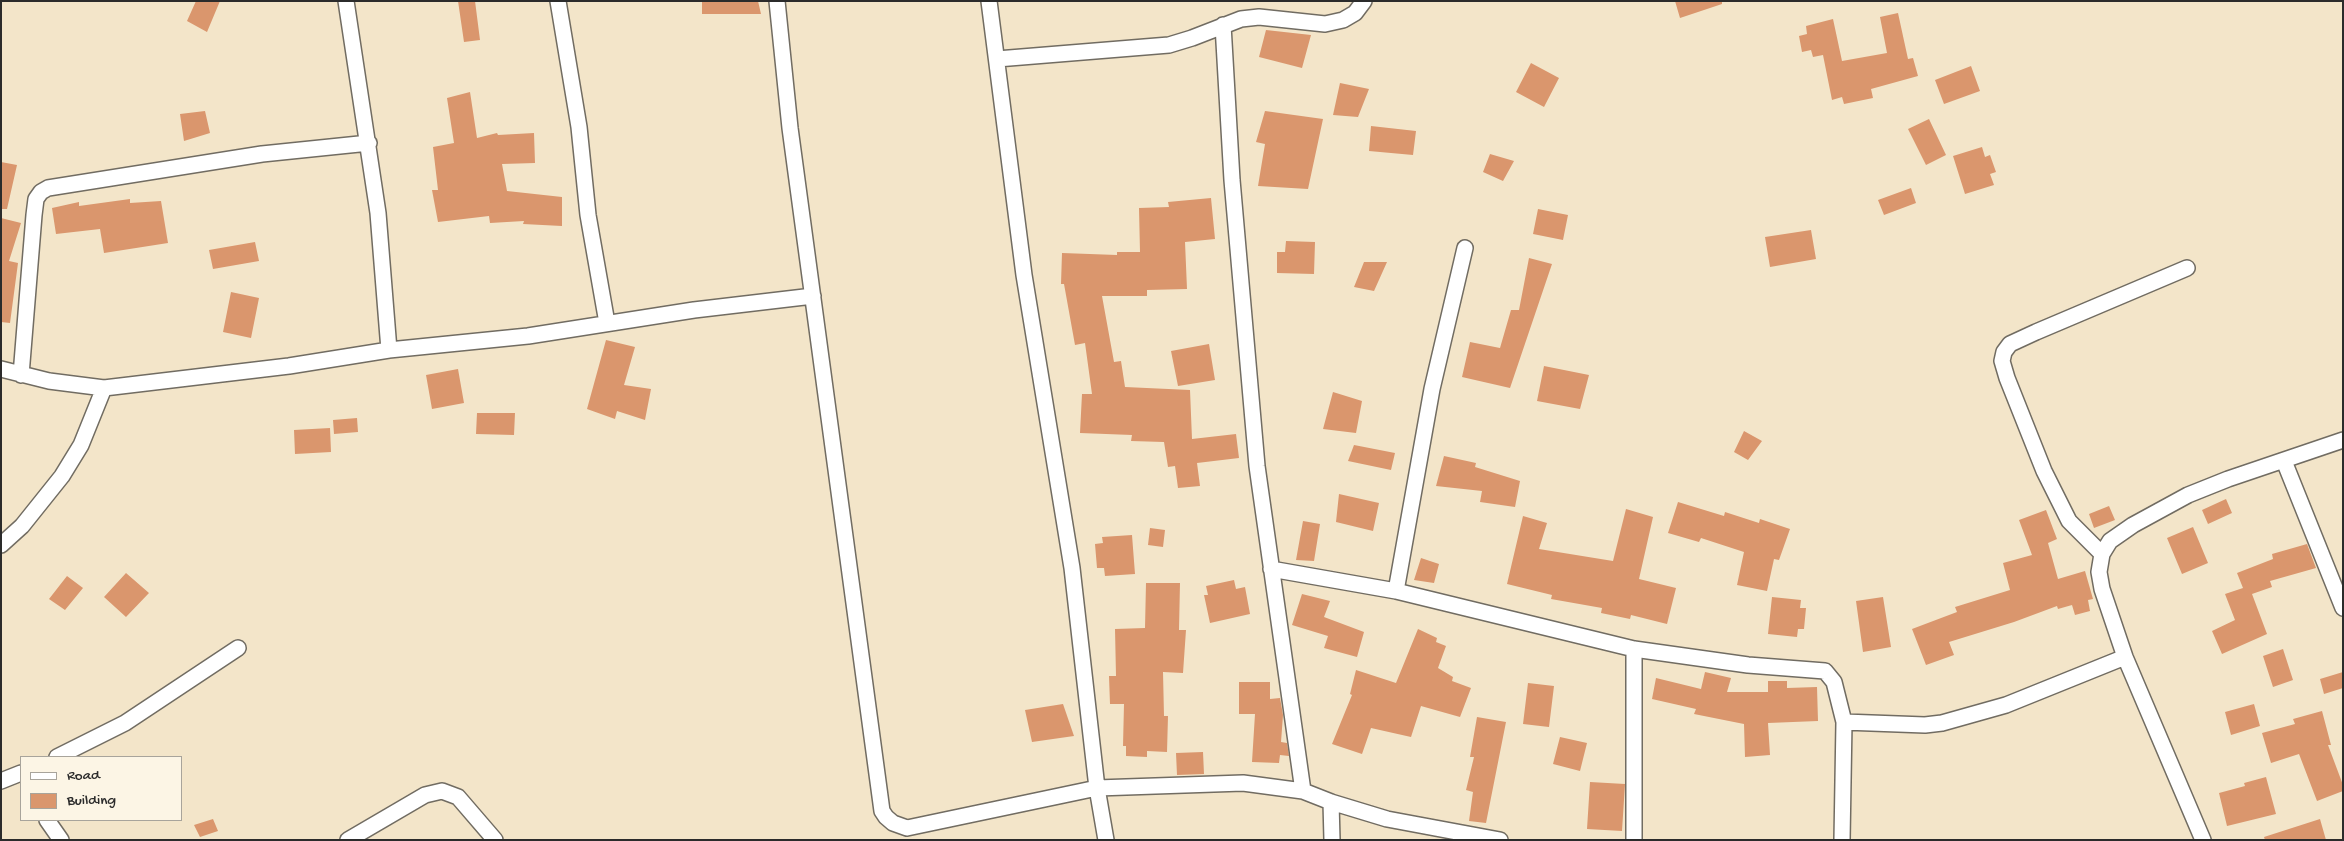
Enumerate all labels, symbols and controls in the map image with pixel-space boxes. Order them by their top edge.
legend [20,756,182,821]
text: Road [67,767,100,785]
text: Building [67,792,116,810]

